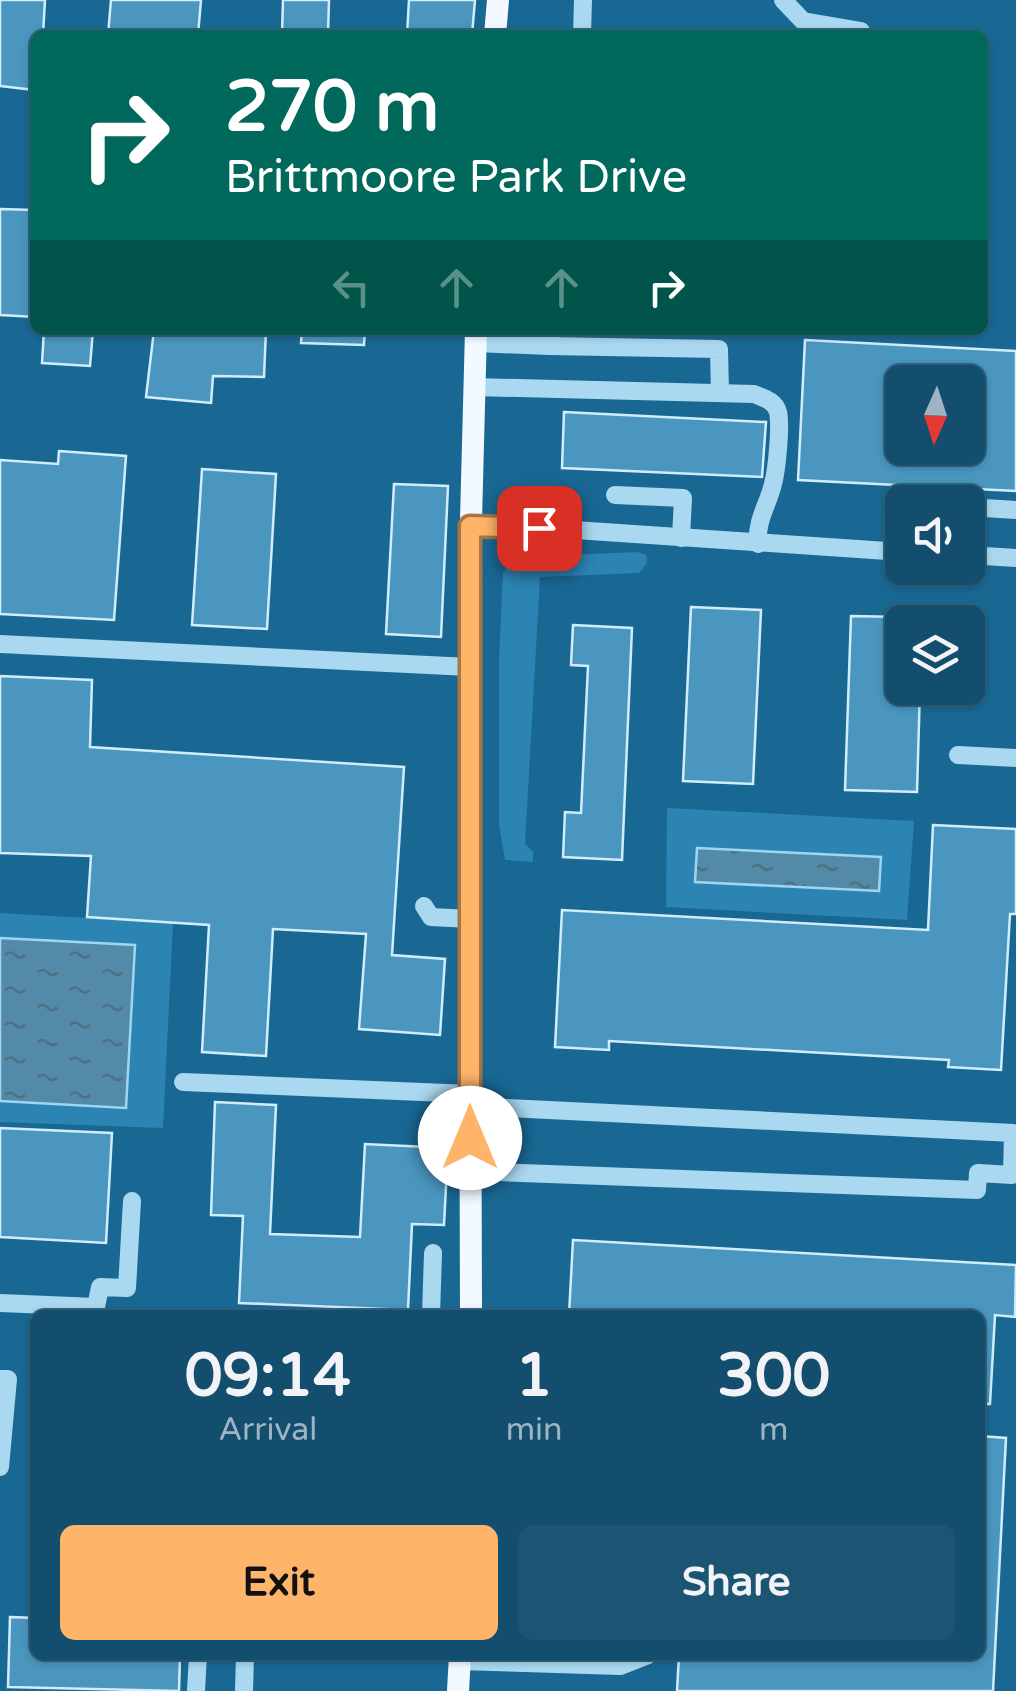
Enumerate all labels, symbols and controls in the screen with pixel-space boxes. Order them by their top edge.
text: 270 m [225,66,439,150]
icon: right [60,70,190,200]
text: Brittmoore Park Drive [225,151,687,205]
icon: left [324,260,379,315]
icon: ahead [429,260,484,315]
icon: ahead [534,260,589,315]
icon: right [639,260,694,315]
north arrow [885,365,985,465]
map controls [885,365,985,705]
button: sound [885,485,985,585]
pin [497,486,582,571]
icon: arrive [512,501,567,556]
button: layers [885,605,985,705]
position arrow [418,1086,522,1190]
text: 09:14 [185,1340,351,1412]
text: 1 [515,1340,553,1412]
text: 300 [717,1340,830,1412]
text: Arrival [218,1411,317,1449]
text: min [506,1411,563,1449]
text: m [759,1411,788,1449]
button: Exit [60,1525,498,1640]
button: Share [518,1525,955,1640]

